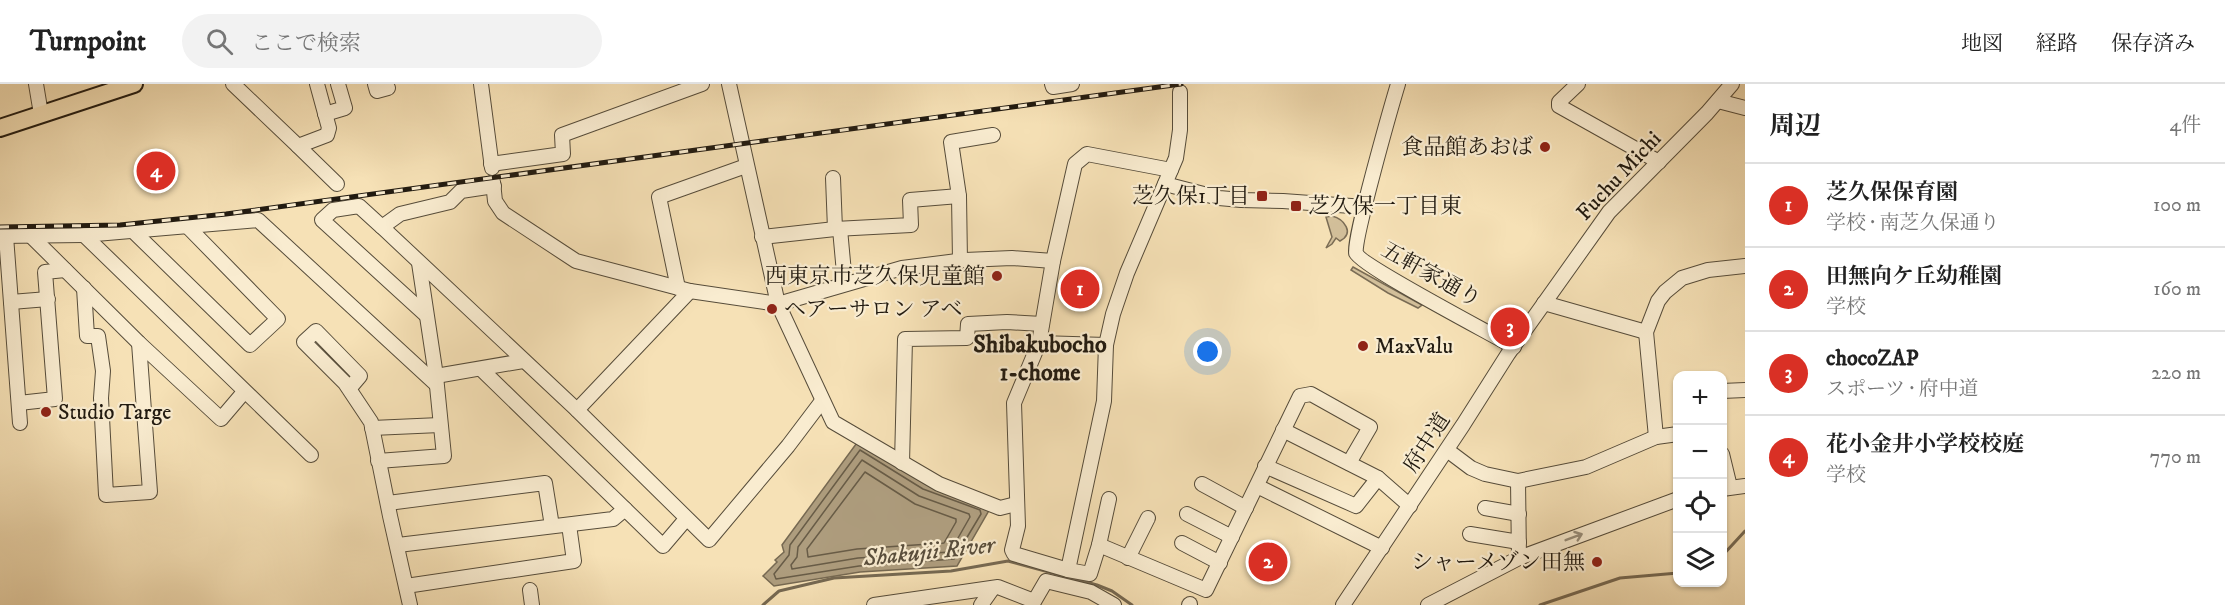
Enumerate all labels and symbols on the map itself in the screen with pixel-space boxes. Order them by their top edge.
street label: Fuchu Michi [1571,126,1667,226]
place label: 食品館あおば [1401,134,1533,161]
marker: 食品館あおば [1538,140,1552,154]
pin: 4 [136,148,176,194]
place label: 芝久保1丁目 [1132,183,1250,210]
marker: 芝久保1丁目 [1255,189,1269,203]
place label: 芝久保一丁目東 [1308,193,1462,220]
marker: 芝久保一丁目東 [1289,199,1303,213]
street label: 五軒家通り [1376,237,1486,313]
place label: 西東京市芝久保児童館 [765,263,985,290]
pin: 1 [1060,266,1100,312]
marker: 西東京市芝久保児童館 [990,269,1004,283]
place label: ヘアーサロン アベ [784,296,963,323]
marker: ヘアーサロン アベ [765,302,779,316]
pin: 3 [1490,304,1530,350]
district label: Shibakubocho 1-chome [973,330,1107,388]
place label: MaxValu [1375,333,1453,360]
your location [1193,337,1222,366]
marker: MaxValu [1356,339,1370,353]
place label: Studio Targe [58,399,171,426]
marker: Studio Targe [39,405,53,419]
street label: 府中道 [1398,408,1456,478]
water label: Shakujii River [861,530,999,574]
one-way arrow [1564,531,1583,542]
pin: 2 [1248,540,1288,584]
place label: シャーメゾン田無 [1411,549,1585,576]
marker: シャーメゾン田無 [1590,555,1604,569]

